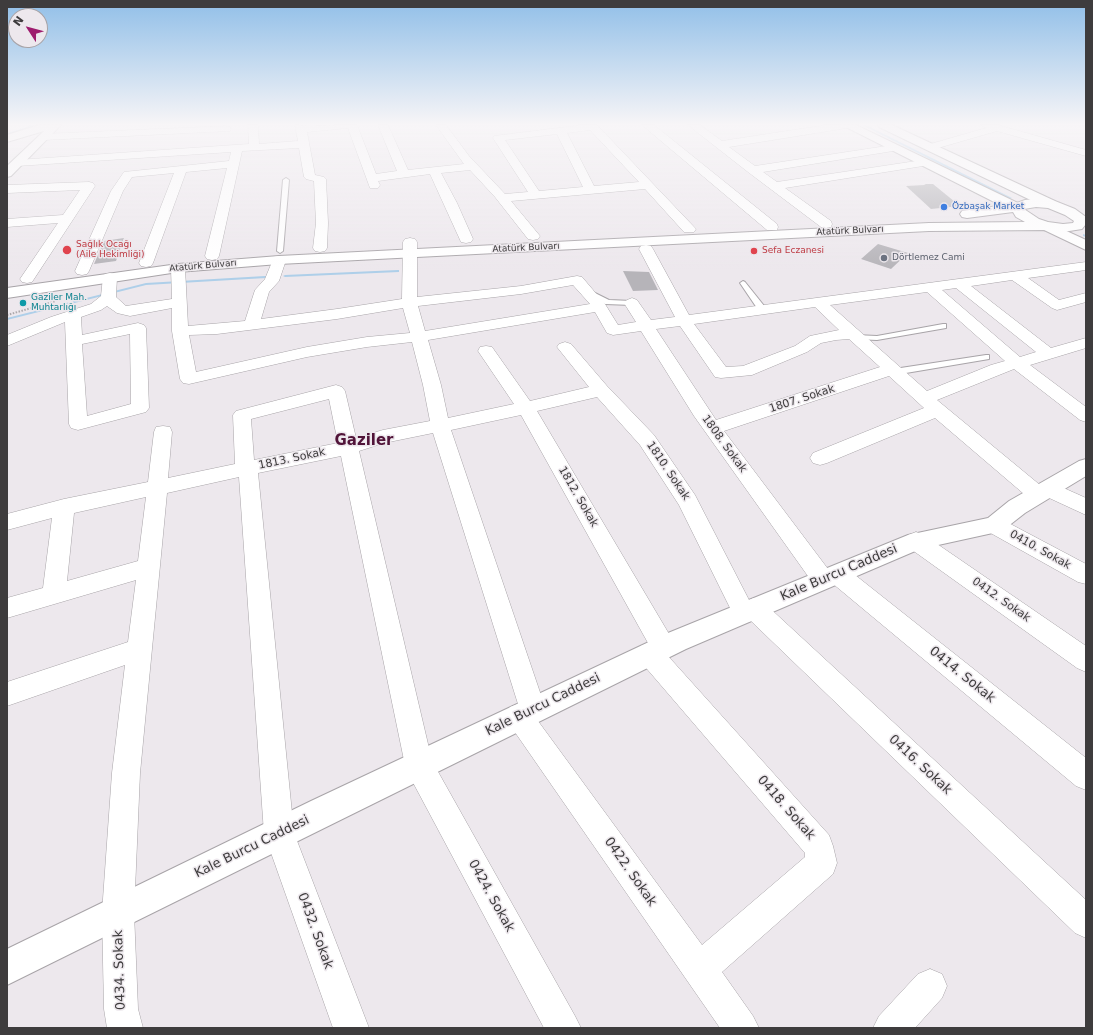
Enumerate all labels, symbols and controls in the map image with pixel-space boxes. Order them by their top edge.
north arrow [8,8,48,48]
text: N [11,14,27,29]
marker: Özbaşak Market [939,202,949,212]
place label: Özbaşak Market [952,202,1024,212]
street label: Atatürk Bulvarı [816,224,884,238]
place label: Sağlık Ocağı (Aile Hekimliği) [76,240,145,261]
street label: Atatürk Bulvarı [492,241,560,255]
marker: Sağlık Ocağı (Aile Hekimliği) [61,244,73,256]
marker: Sefa Eczanesi [749,246,759,256]
place label: Sefa Eczanesi [762,246,824,256]
marker: Dörtlemez Cami [879,253,889,263]
place label: Dörtlemez Cami [892,253,965,263]
street label: Atatürk Bulvarı [169,258,237,274]
place label: Gaziler Mah. Muhtarlığı [31,293,87,314]
marker: Gaziler Mah. Muhtarlığı [18,298,28,308]
street label: 1807. Sokak [768,382,836,416]
street label: 1808. Sokak [699,413,749,475]
district label: Gaziler [334,432,394,450]
street label: 1810. Sokak [644,439,692,503]
street label: 1813. Sokak [257,445,327,473]
street label: 1812. Sokak [555,464,601,530]
street label: 0410. Sokak [1007,528,1073,572]
street label: Kale Burcu Caddesi [778,541,900,605]
street label: 0412. Sokak [969,575,1033,625]
street label: 0414. Sokak [926,644,998,706]
street label: Kale Burcu Caddesi [483,670,603,740]
street label: 0416. Sokak [885,732,955,798]
street label: 0418. Sokak [754,773,818,843]
street label: Kale Burcu Caddesi [192,812,312,882]
street label: 0422. Sokak [601,835,659,909]
street label: 0424. Sokak [465,857,517,935]
street label: 0432. Sokak [294,891,336,971]
street label: 0434. Sokak [111,930,129,1010]

